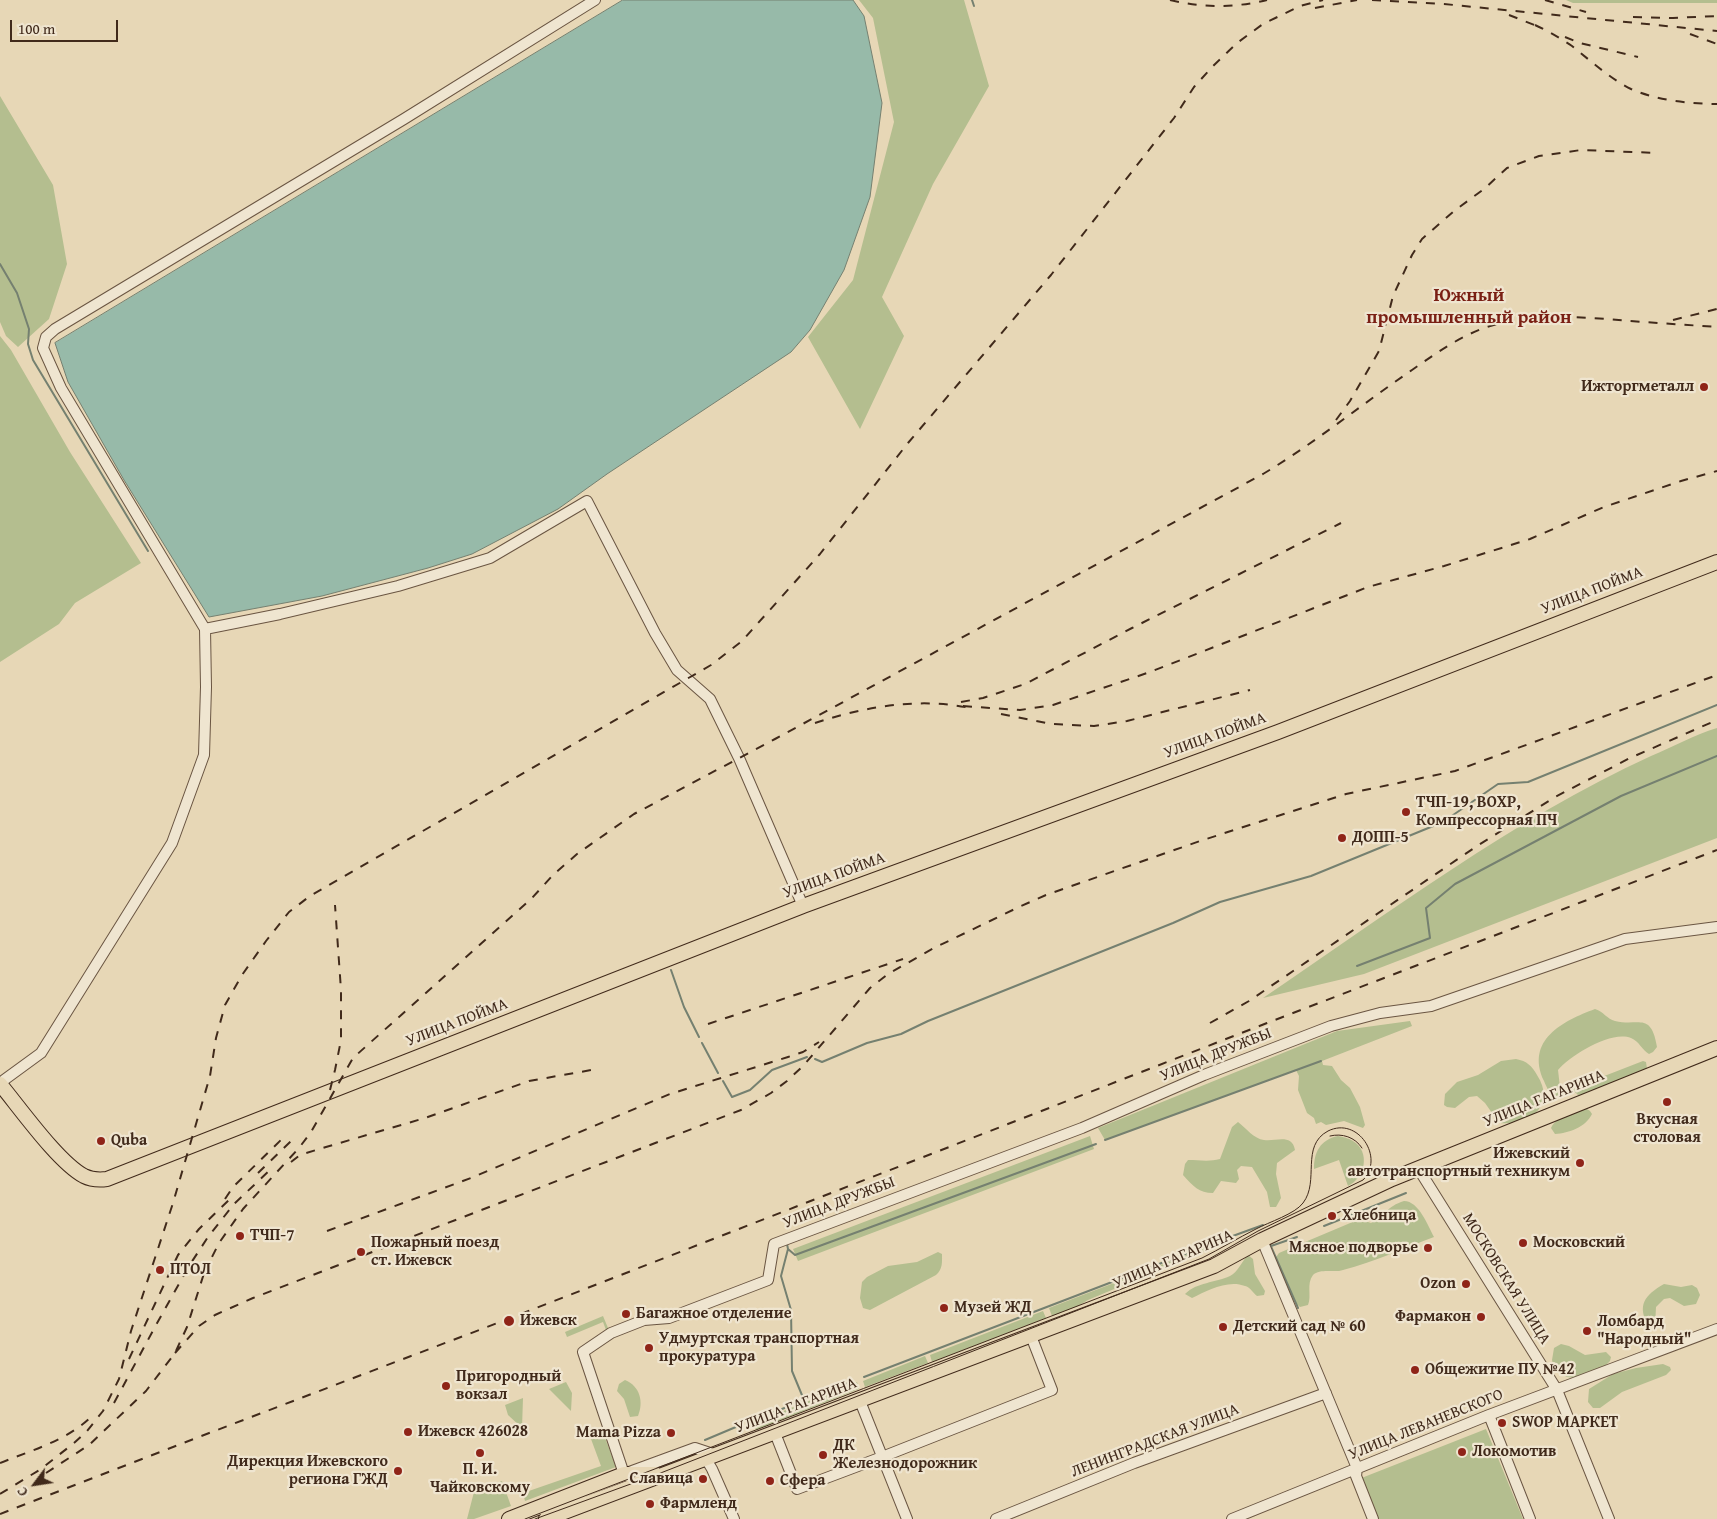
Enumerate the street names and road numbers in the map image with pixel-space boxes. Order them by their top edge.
street label: УЛИЦА ПОЙМА [1538,563,1646,619]
street label: УЛИЦА ПОЙМА [1161,709,1269,763]
street label: УЛИЦА ПОЙМА [780,849,888,903]
street label: УЛИЦА ПОЙМА [403,995,511,1051]
street label: УЛИЦА ДРУЖБЫ [1157,1024,1275,1086]
street label: УЛИЦА ГАГАРИНА [1481,1066,1607,1132]
street label: УЛИЦА ДРУЖБЫ [780,1173,898,1233]
street label: МОСКОВСКАЯ УЛИЦА [1458,1210,1554,1348]
street label: УЛИЦА ГАГАРИНА [1110,1226,1236,1294]
street label: УЛИЦА ГАГАРИНА [732,1374,860,1438]
street label: УЛИЦА ЛЕВАНЕВСКОГО [1346,1385,1506,1465]
street label: ЛЕНИНГРАДСКАЯ УЛИЦА [1068,1400,1242,1482]

